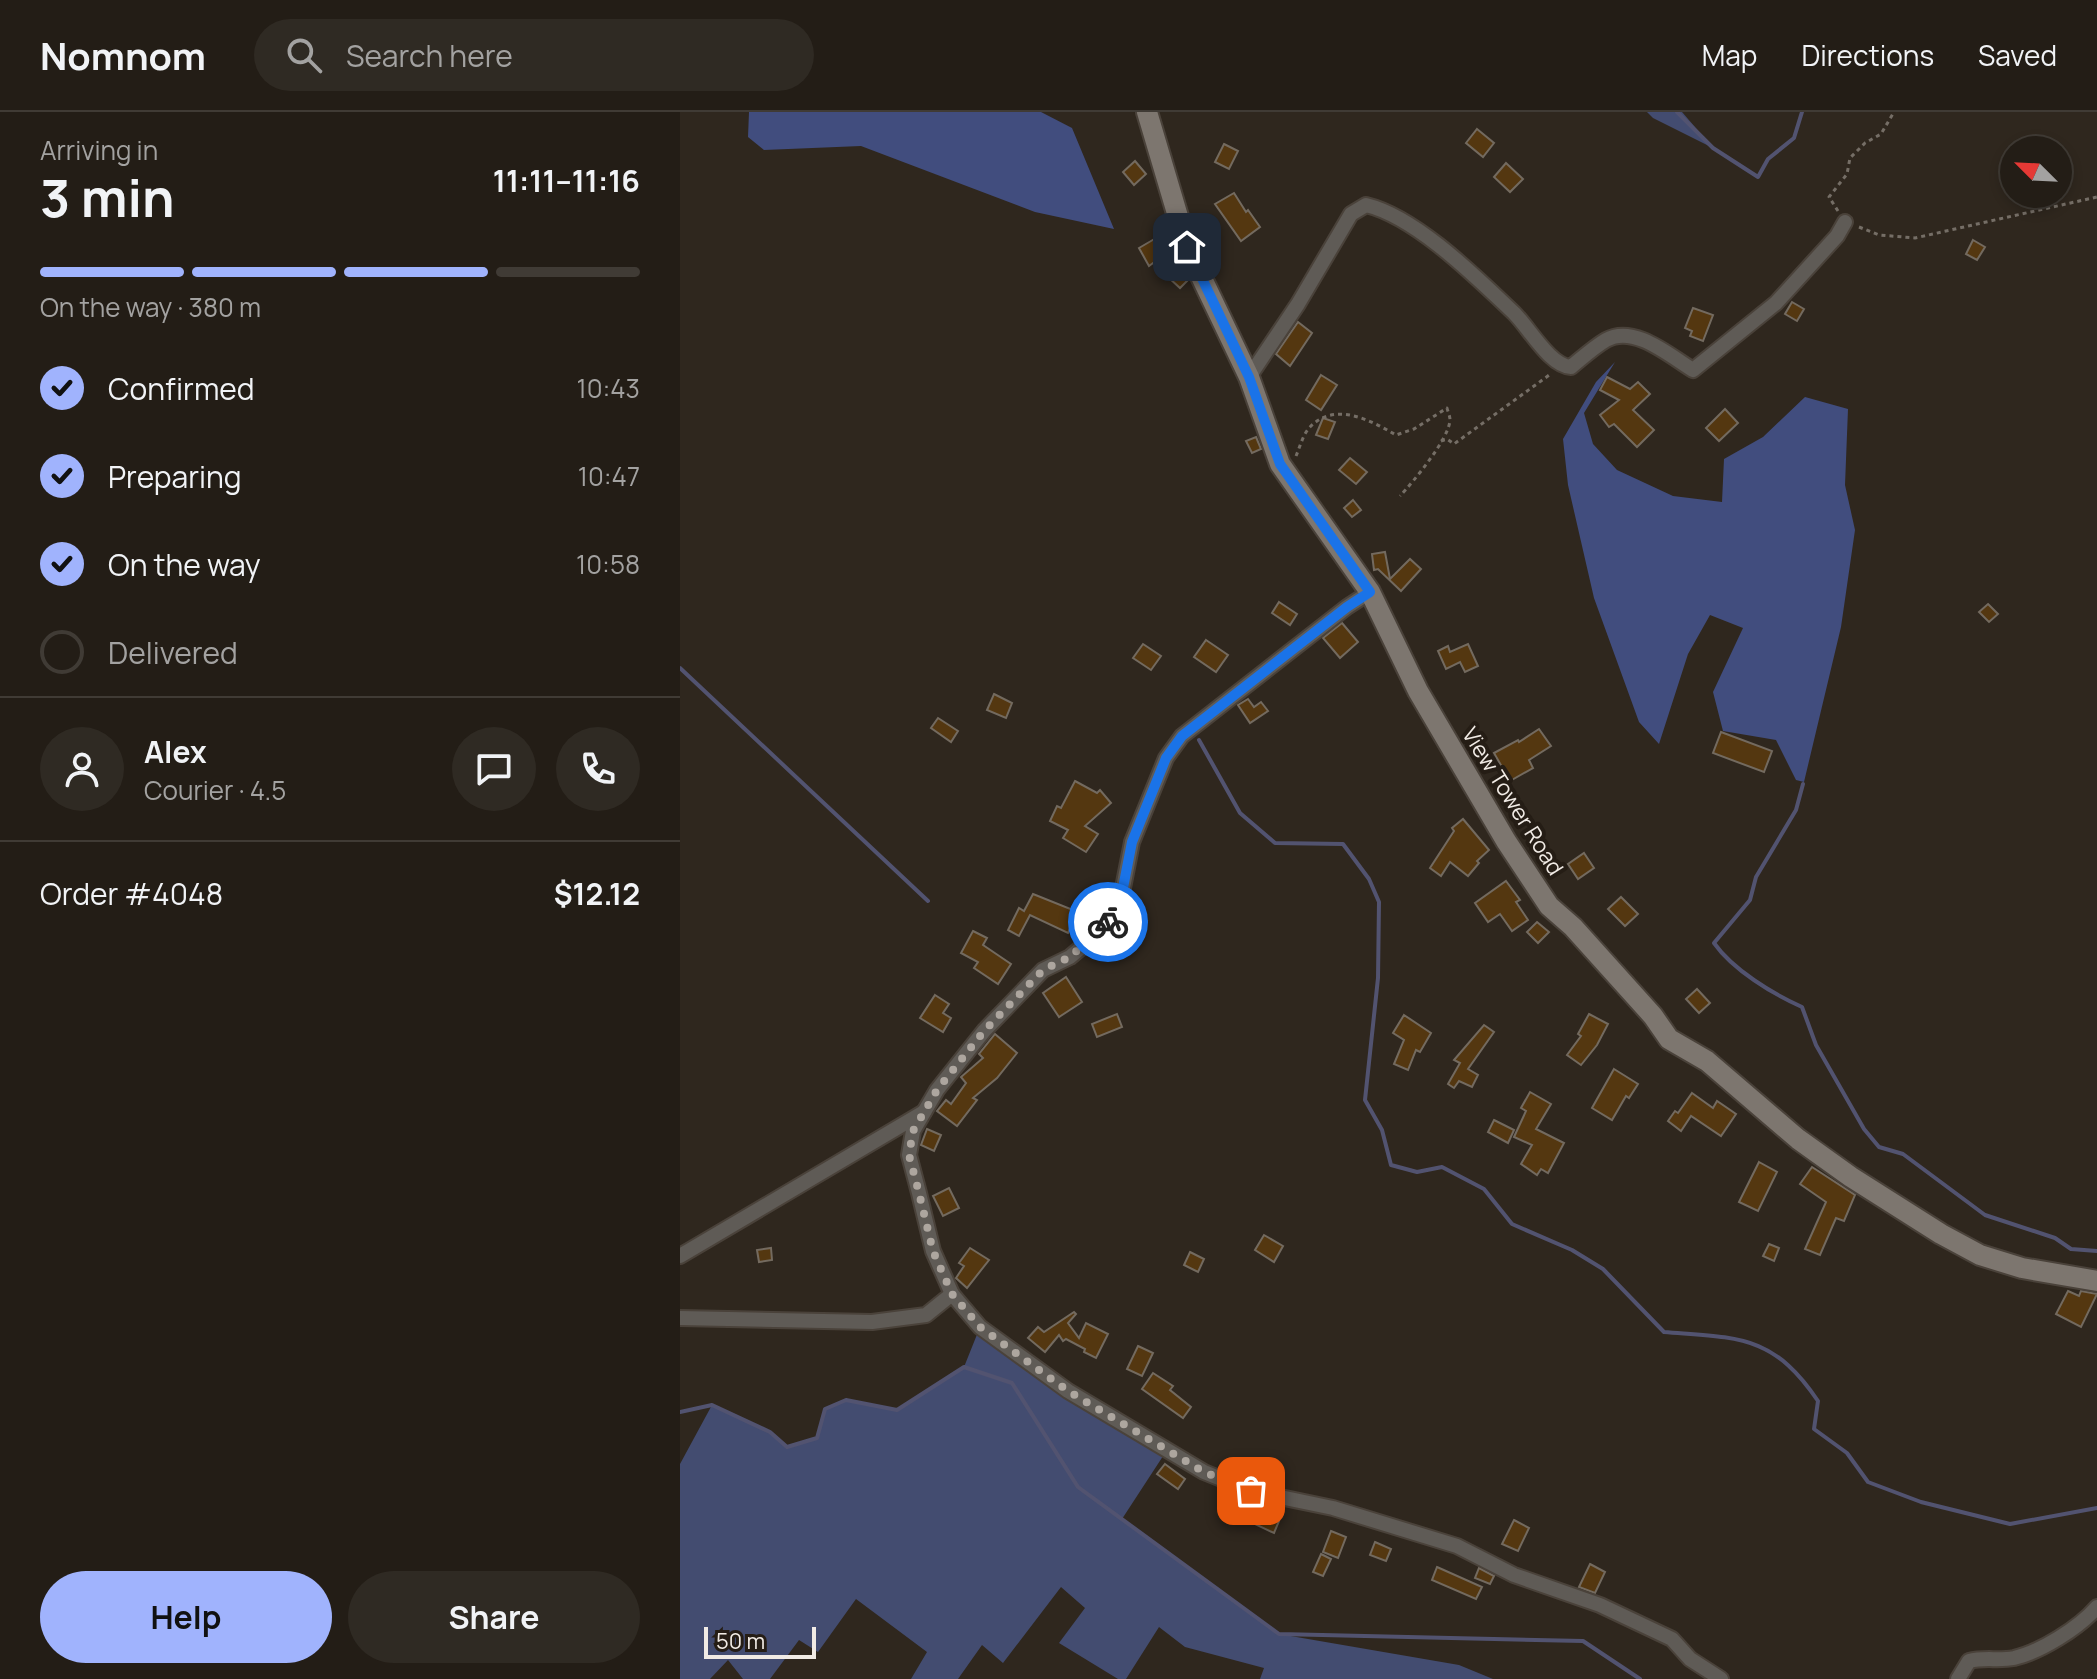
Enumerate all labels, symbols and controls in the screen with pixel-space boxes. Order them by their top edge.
search box [254,19,814,91]
text: Nomnom [40,29,206,81]
icon: search [282,33,326,77]
text: Search here [346,35,513,76]
text: Map [1702,36,1757,74]
text: Directions [1801,36,1934,74]
text: Saved [1978,36,2057,74]
text: Arriving in [40,132,158,168]
north arrow [2000,136,2072,208]
map controls [2000,136,2072,208]
text: 11:11–11:16 [493,160,640,201]
text: 3 min [40,162,175,233]
pin [1153,213,1221,281]
icon: home [1165,225,1209,269]
text: On the way · 380 m [40,289,261,325]
icon: check [40,366,84,410]
text: Confirmed [108,368,255,409]
text: 10:43 [577,370,640,406]
icon: check [40,454,84,498]
text: Preparing [108,456,242,497]
text: 10:47 [578,458,640,494]
icon: check [40,542,84,586]
text: On the way [108,544,261,585]
text: 10:58 [576,546,640,582]
text: Delivered [108,632,238,673]
street label: View Tower Road [1455,721,1571,881]
button: person [40,727,124,811]
button: chat [452,727,536,811]
button: phone [556,727,640,811]
text: Alex [144,731,207,772]
text: Courier · 4.5 [144,772,286,808]
text: Order #4048 [40,873,223,914]
text: $12.12 [554,873,640,914]
courier [1068,882,1148,962]
icon: bike [1086,900,1130,944]
pin [1217,1457,1285,1525]
icon: bag [1229,1469,1273,1513]
button: Help [40,1571,332,1663]
button: Share [348,1571,640,1663]
scale bar [704,1623,816,1659]
text: 50 m [716,1626,765,1656]

